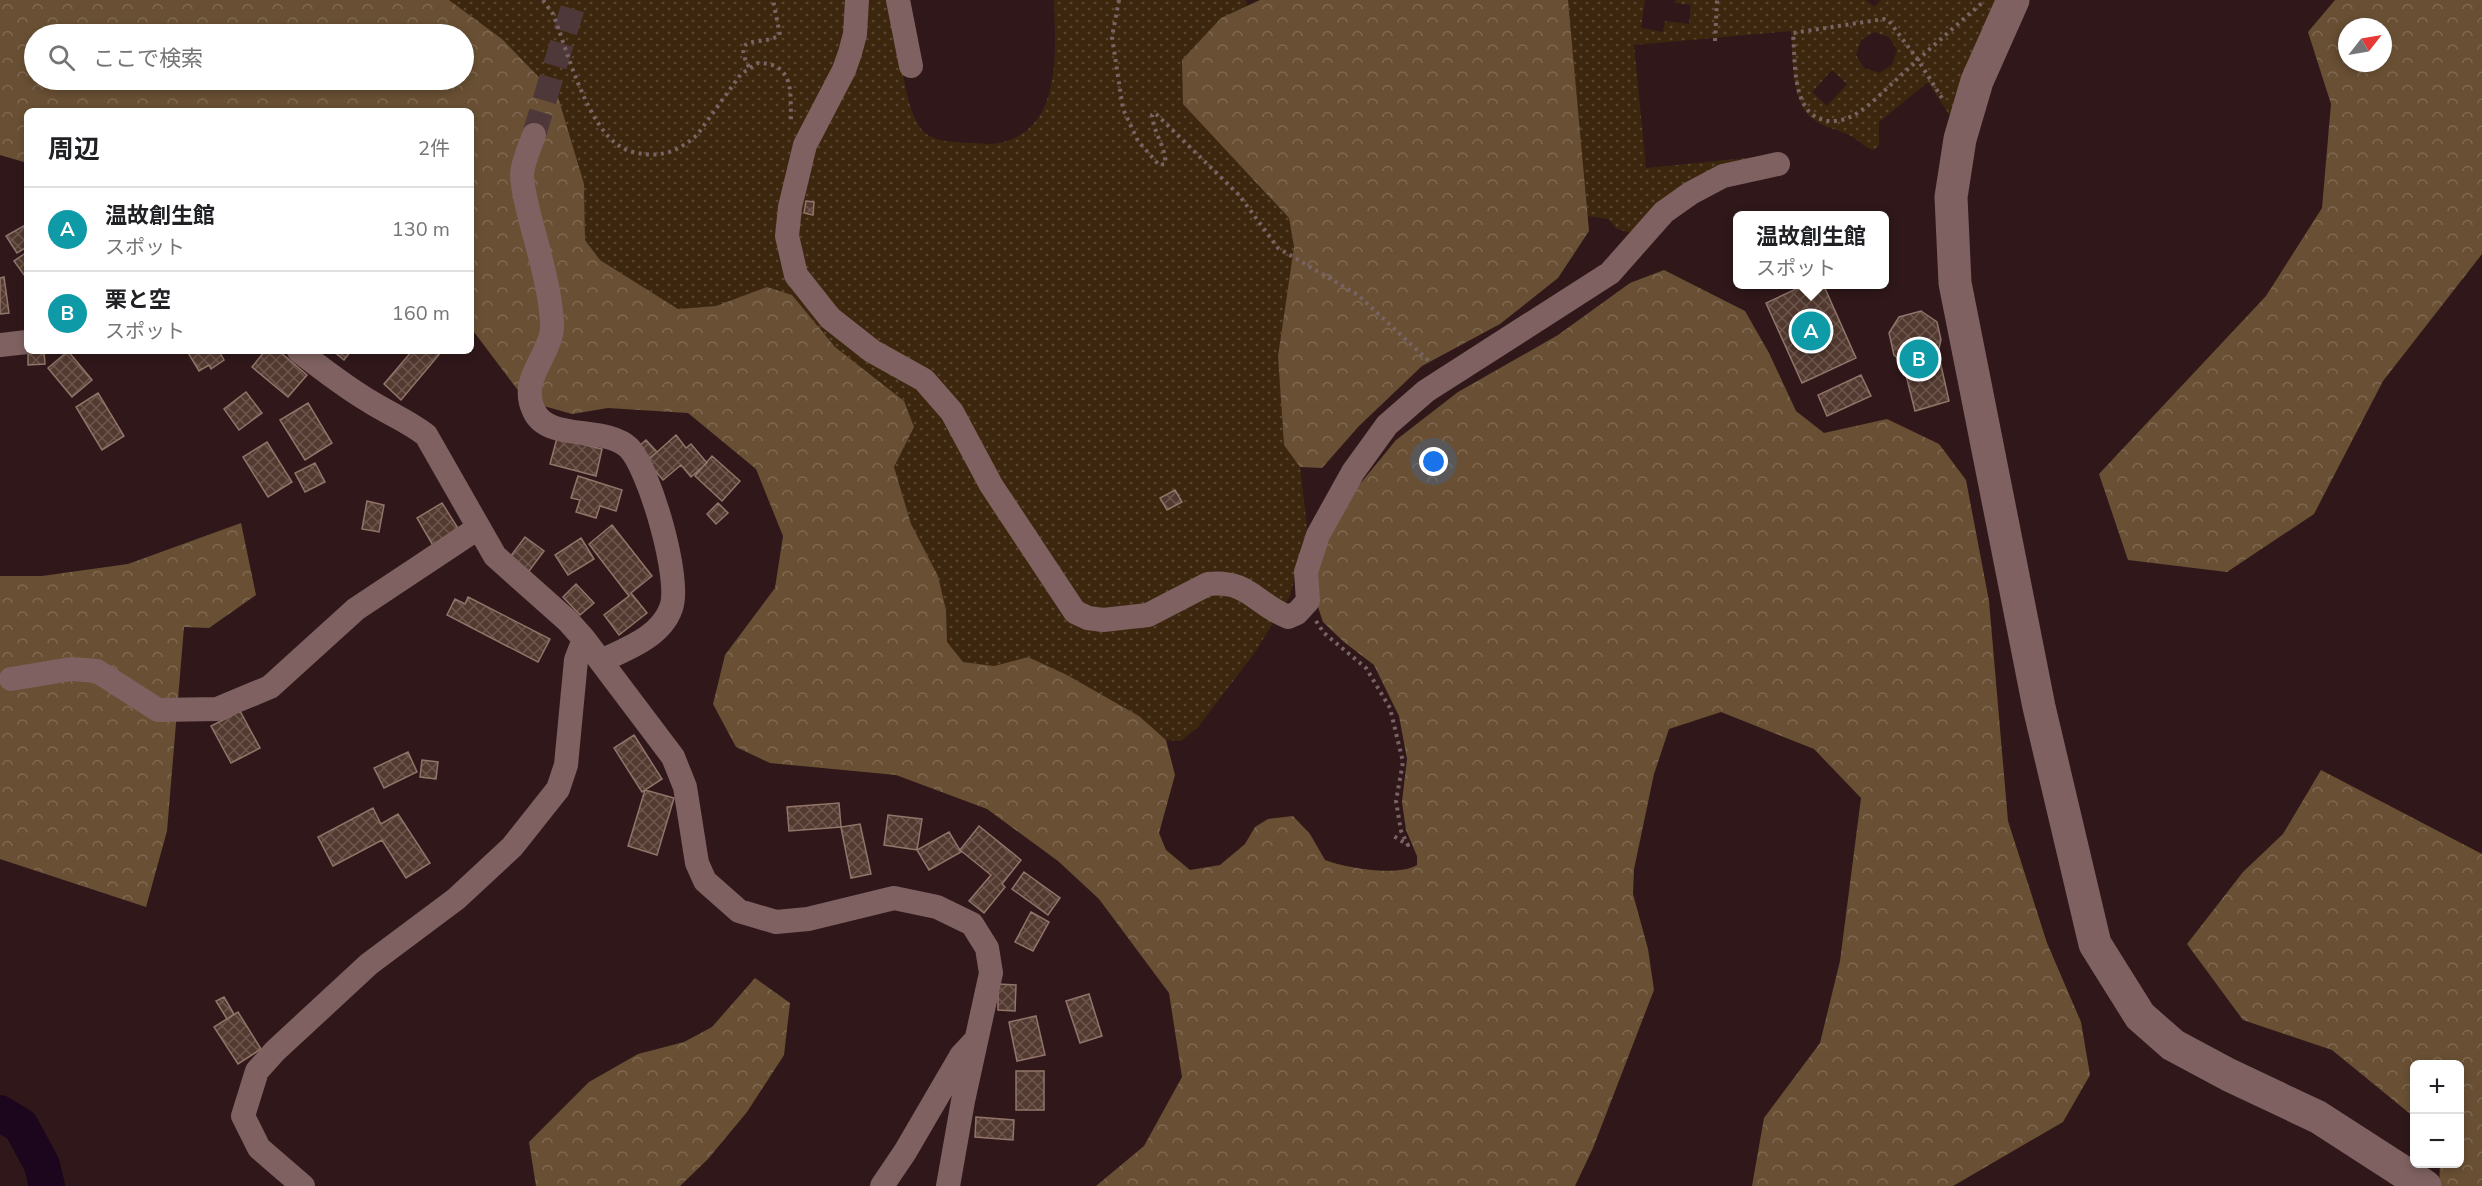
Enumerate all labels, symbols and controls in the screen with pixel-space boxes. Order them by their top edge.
north arrow [2338,18,2392,72]
search box [24,24,474,90]
icon: search [45,41,78,74]
text: ここで検索 [93,44,203,74]
text: 周辺 [48,132,100,167]
text: 2件 [418,135,450,162]
text: 温故創生館 [105,201,215,231]
popup [1733,211,1889,289]
text: A [60,216,75,243]
text: 130 m [392,216,450,243]
text: 温故創生館 [1756,222,1866,252]
text: スポット [105,234,185,261]
text: スポット [1756,255,1836,282]
text: 栗と空 [105,285,171,315]
text: B [61,300,74,327]
text: 160 m [392,300,450,327]
pin: A [1792,308,1830,354]
text: スポット [105,318,185,345]
pin: B [1900,336,1938,382]
your location [1419,447,1448,476]
map controls [2410,1060,2464,1168]
button: + [2410,1060,2464,1114]
button: − [2410,1114,2464,1168]

